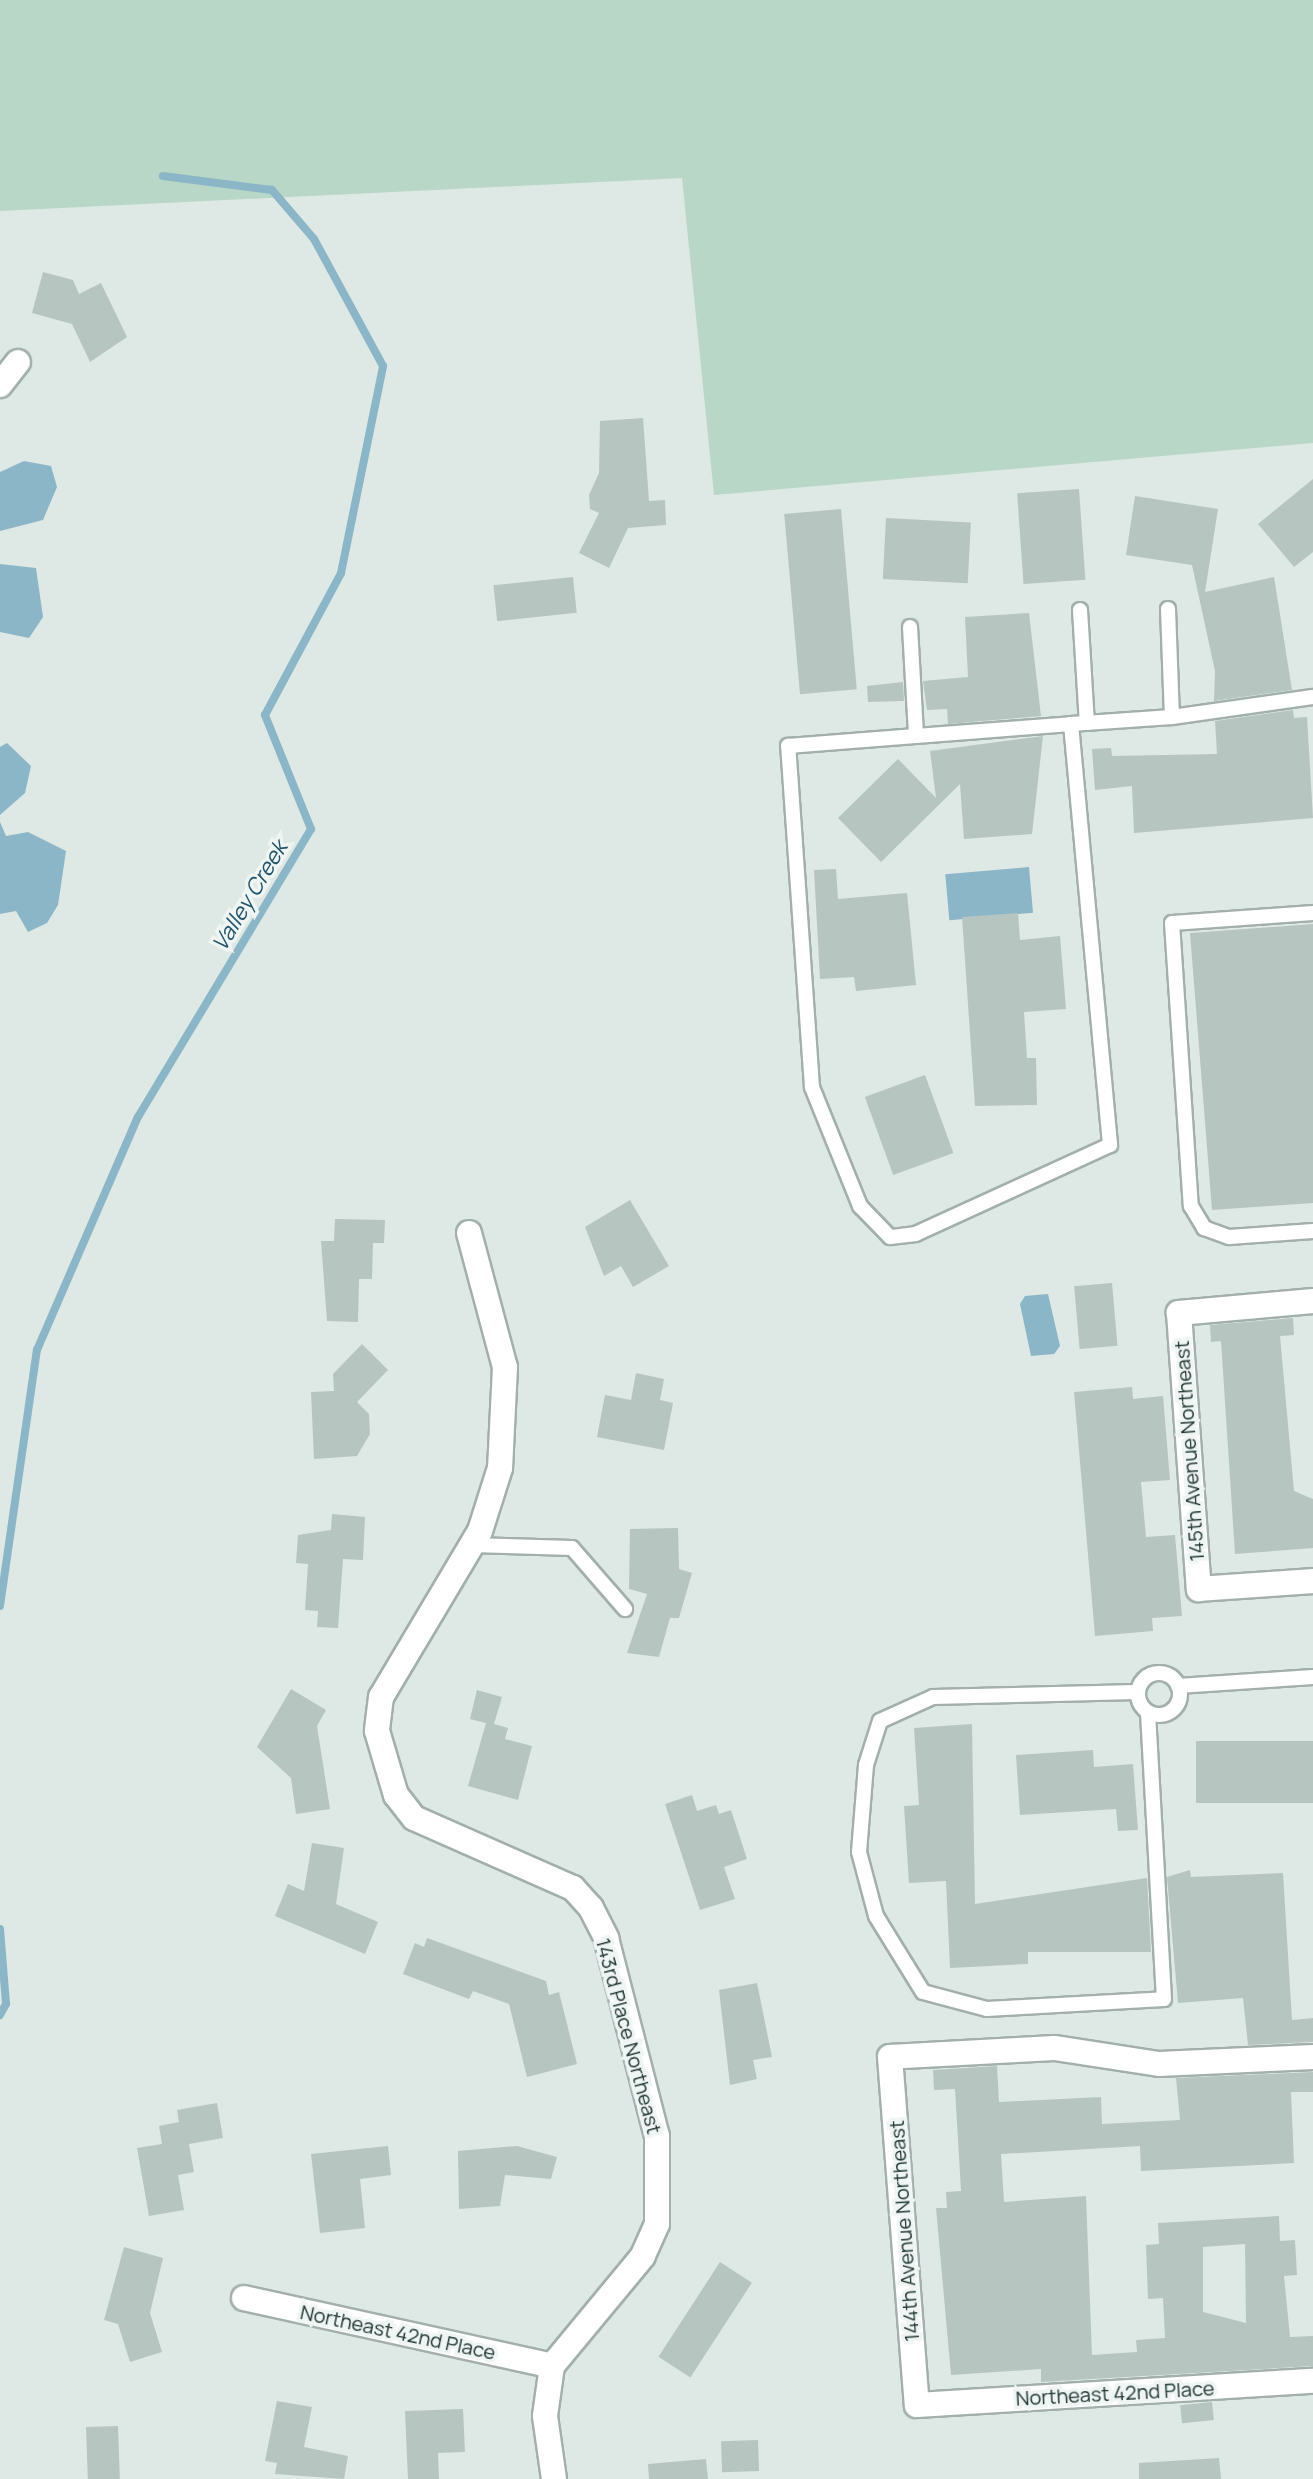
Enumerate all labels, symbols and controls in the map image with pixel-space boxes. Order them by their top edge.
water label: Valley Creek [207,836,293,956]
street label: 145th Avenue Northeast [1169,1340,1209,1562]
street label: 143rd Place Northeast [591,1936,667,2136]
street label: 144th Avenue Northeast [884,2120,924,2342]
street label: Northeast 42nd Place [298,2300,498,2364]
street label: Northeast 42nd Place [1015,2376,1215,2410]

